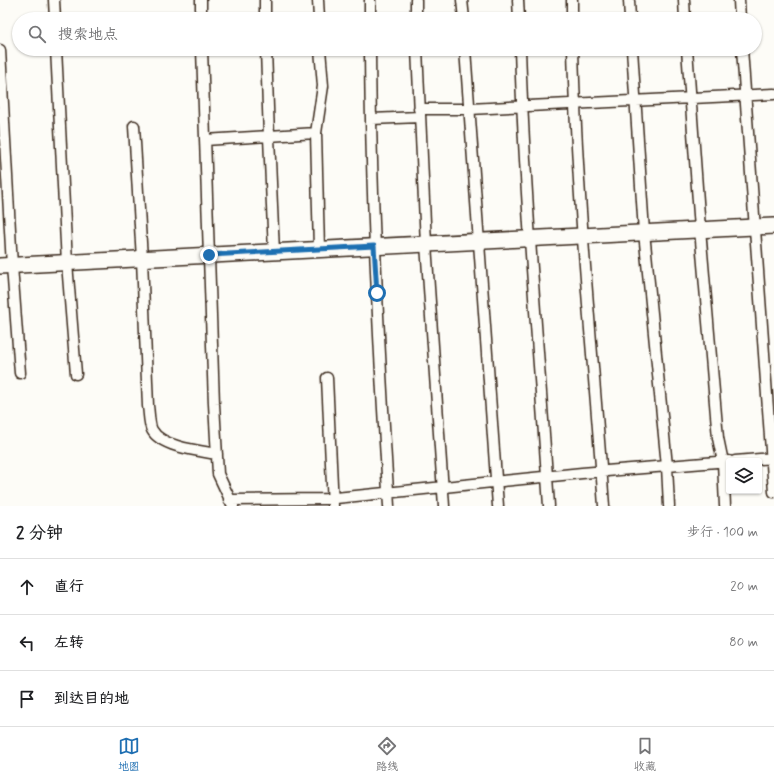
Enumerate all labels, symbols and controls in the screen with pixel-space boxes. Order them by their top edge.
search box [12,12,762,56]
icon: search [26,23,48,45]
text: 搜索地点 [58,25,118,45]
route end [200,246,218,264]
route start [368,284,386,302]
map controls [726,458,762,494]
button: layers [726,458,762,494]
text: 2 分钟 [16,522,63,544]
text: 步行 · 100 m [687,524,758,541]
icon: ahead [16,576,38,598]
text: 直行 [54,577,84,597]
text: 20 m [730,578,758,595]
icon: left [16,632,38,654]
text: 左转 [54,633,84,653]
text: 80 m [729,634,758,651]
icon: arrive [16,688,38,710]
text: 到达目的地 [54,689,129,709]
tab: 地图 [118,735,140,774]
tab: 路线 [376,735,398,774]
tab: 收藏 [634,735,656,774]

